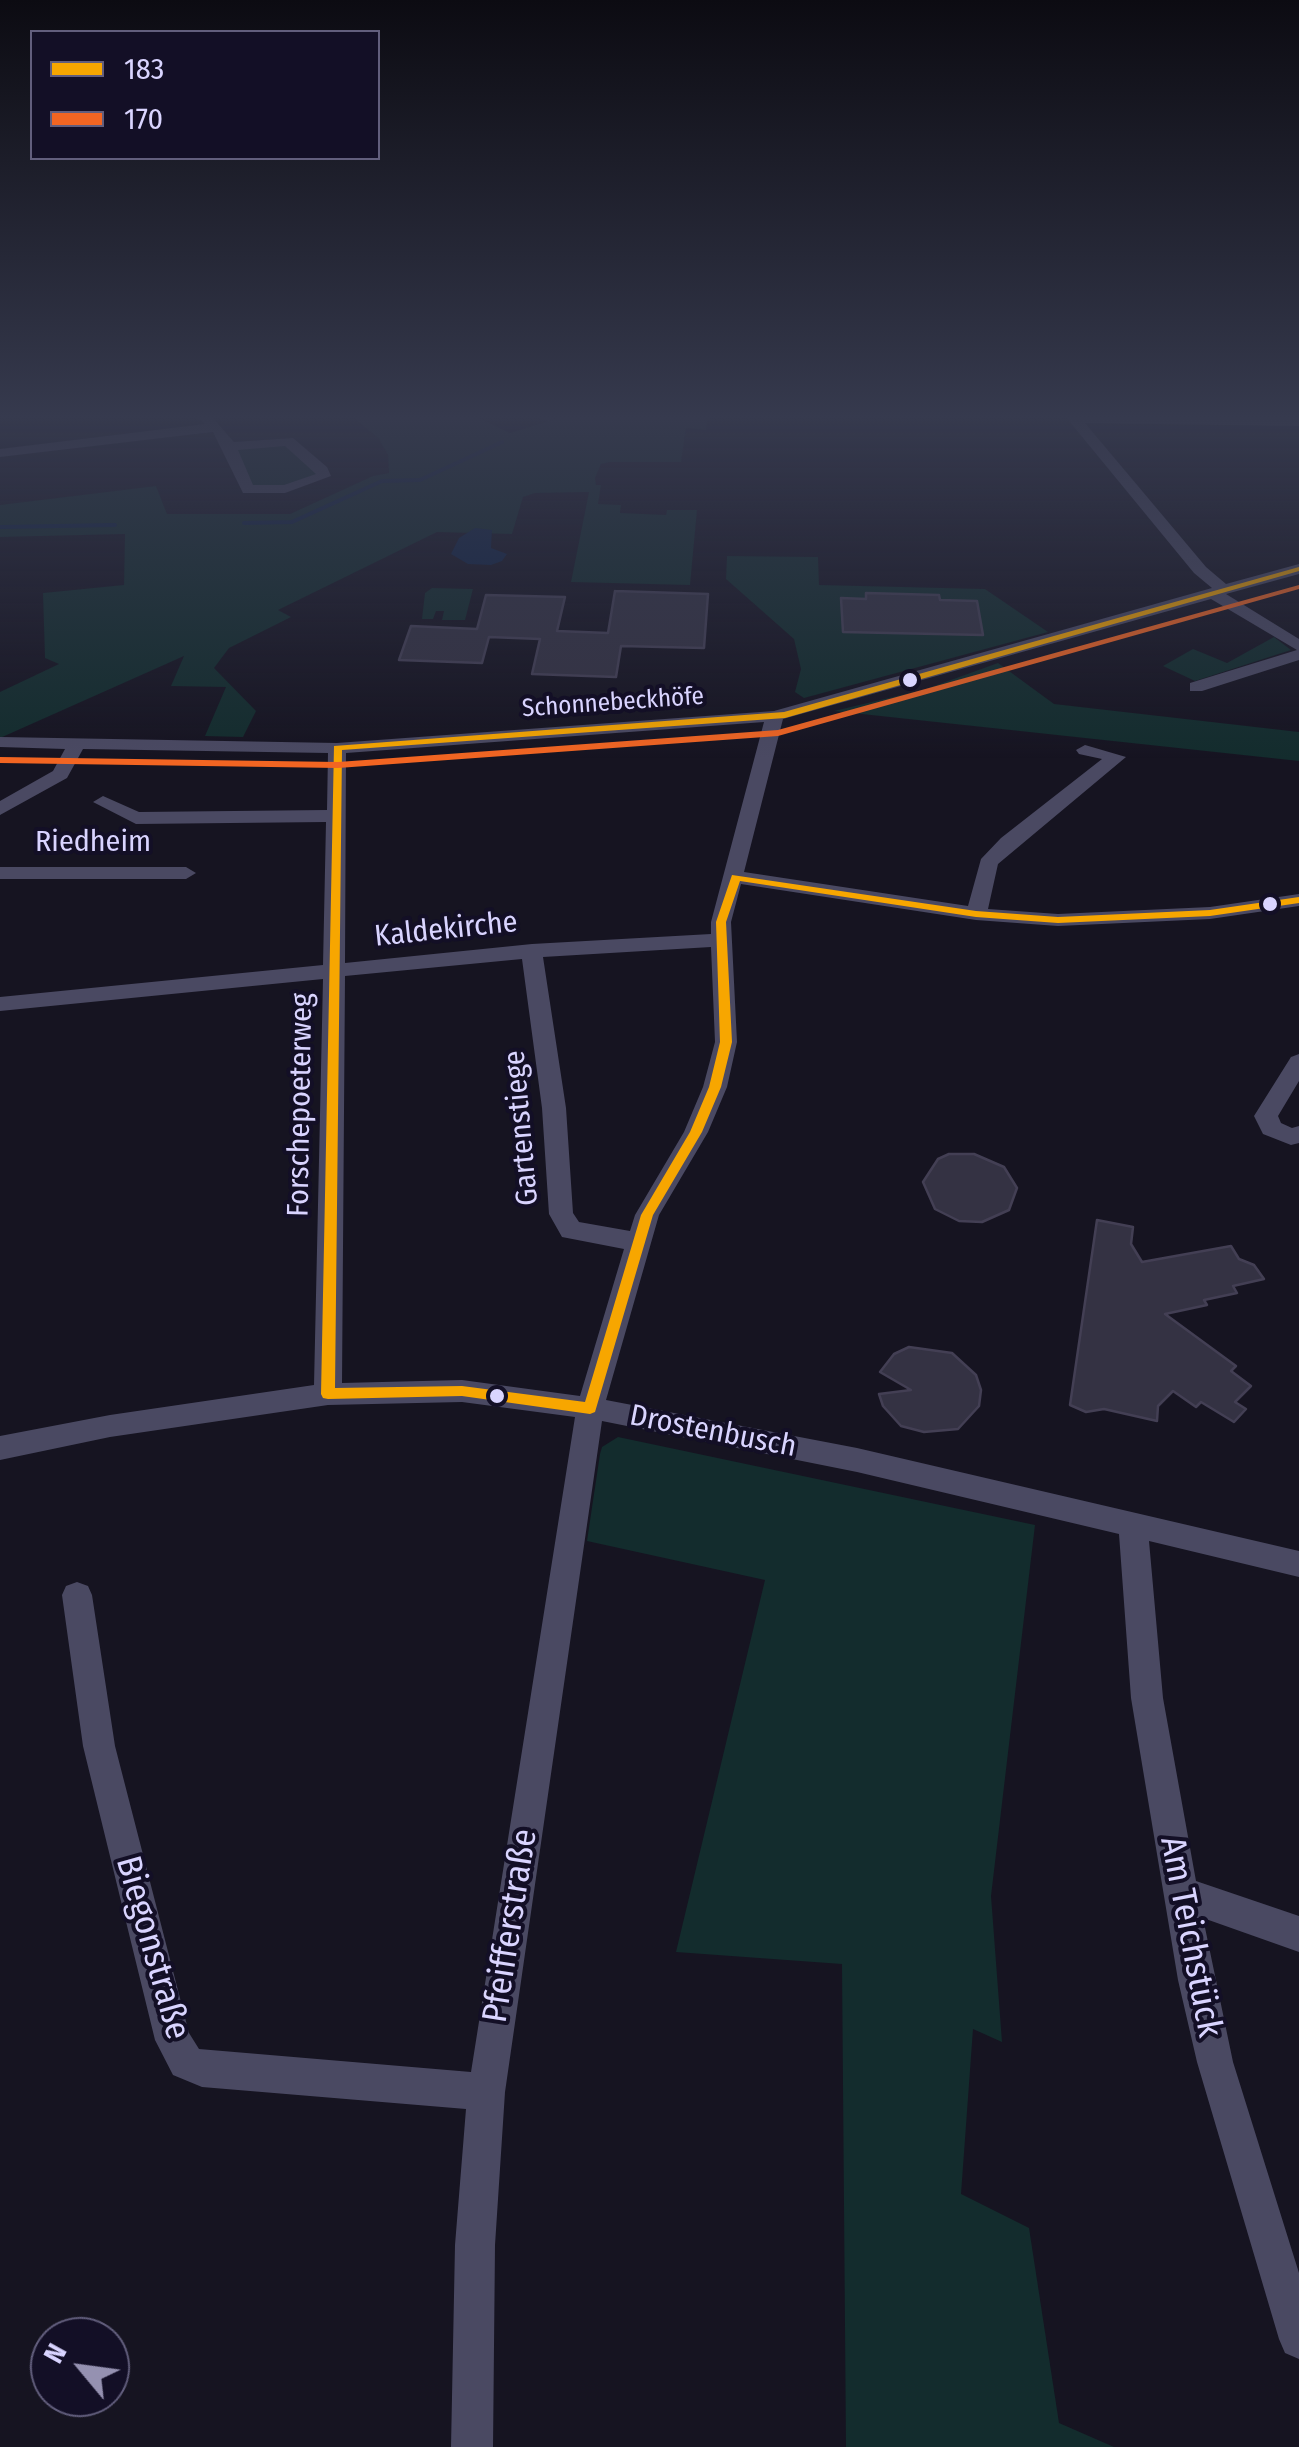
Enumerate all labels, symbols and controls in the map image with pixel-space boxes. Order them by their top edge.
legend [30,30,380,160]
text: 183 [124,51,164,87]
text: 170 [124,101,163,137]
unlabelled marker [900,670,920,690]
street label: Schonnebeckhöfe [521,682,705,724]
street label: Riedheim [35,825,151,861]
unlabelled marker [1260,894,1280,914]
street label: Kaldekirche [373,905,519,955]
street label: Forschepoeterweg [281,993,321,1217]
street label: Gartenstiege [497,1049,547,1207]
unlabelled marker [487,1386,507,1406]
street label: Drostenbusch [627,1398,799,1466]
street label: Pfeifferstraße [475,1826,547,2026]
street label: Am Teichstück [1150,1833,1230,2041]
street label: Biegonstraße [106,1852,198,2044]
north arrow [30,2317,130,2417]
text: N [37,2338,74,2369]

